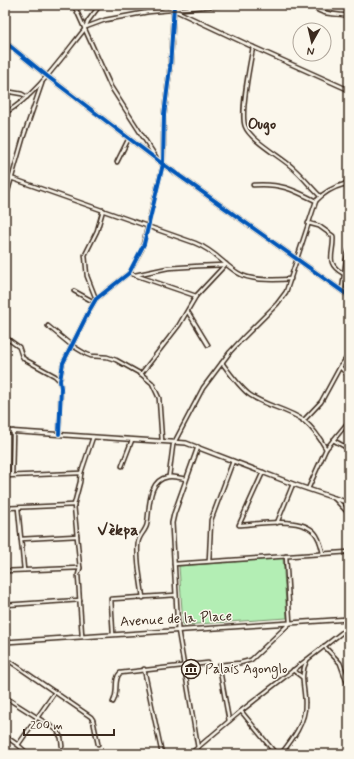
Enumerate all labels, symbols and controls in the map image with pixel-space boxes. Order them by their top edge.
north arrow [292,22,332,62]
text: N [306,43,315,58]
district label: Ougo [248,114,276,136]
district label: Vèkpa [98,520,138,541]
street label: Avenue de la Place [119,607,233,631]
museum icon: Palais Agonglo [180,658,202,680]
place label: Palais Agonglo [205,660,287,679]
scale bar [24,711,114,737]
text: 200 m [30,718,63,734]

